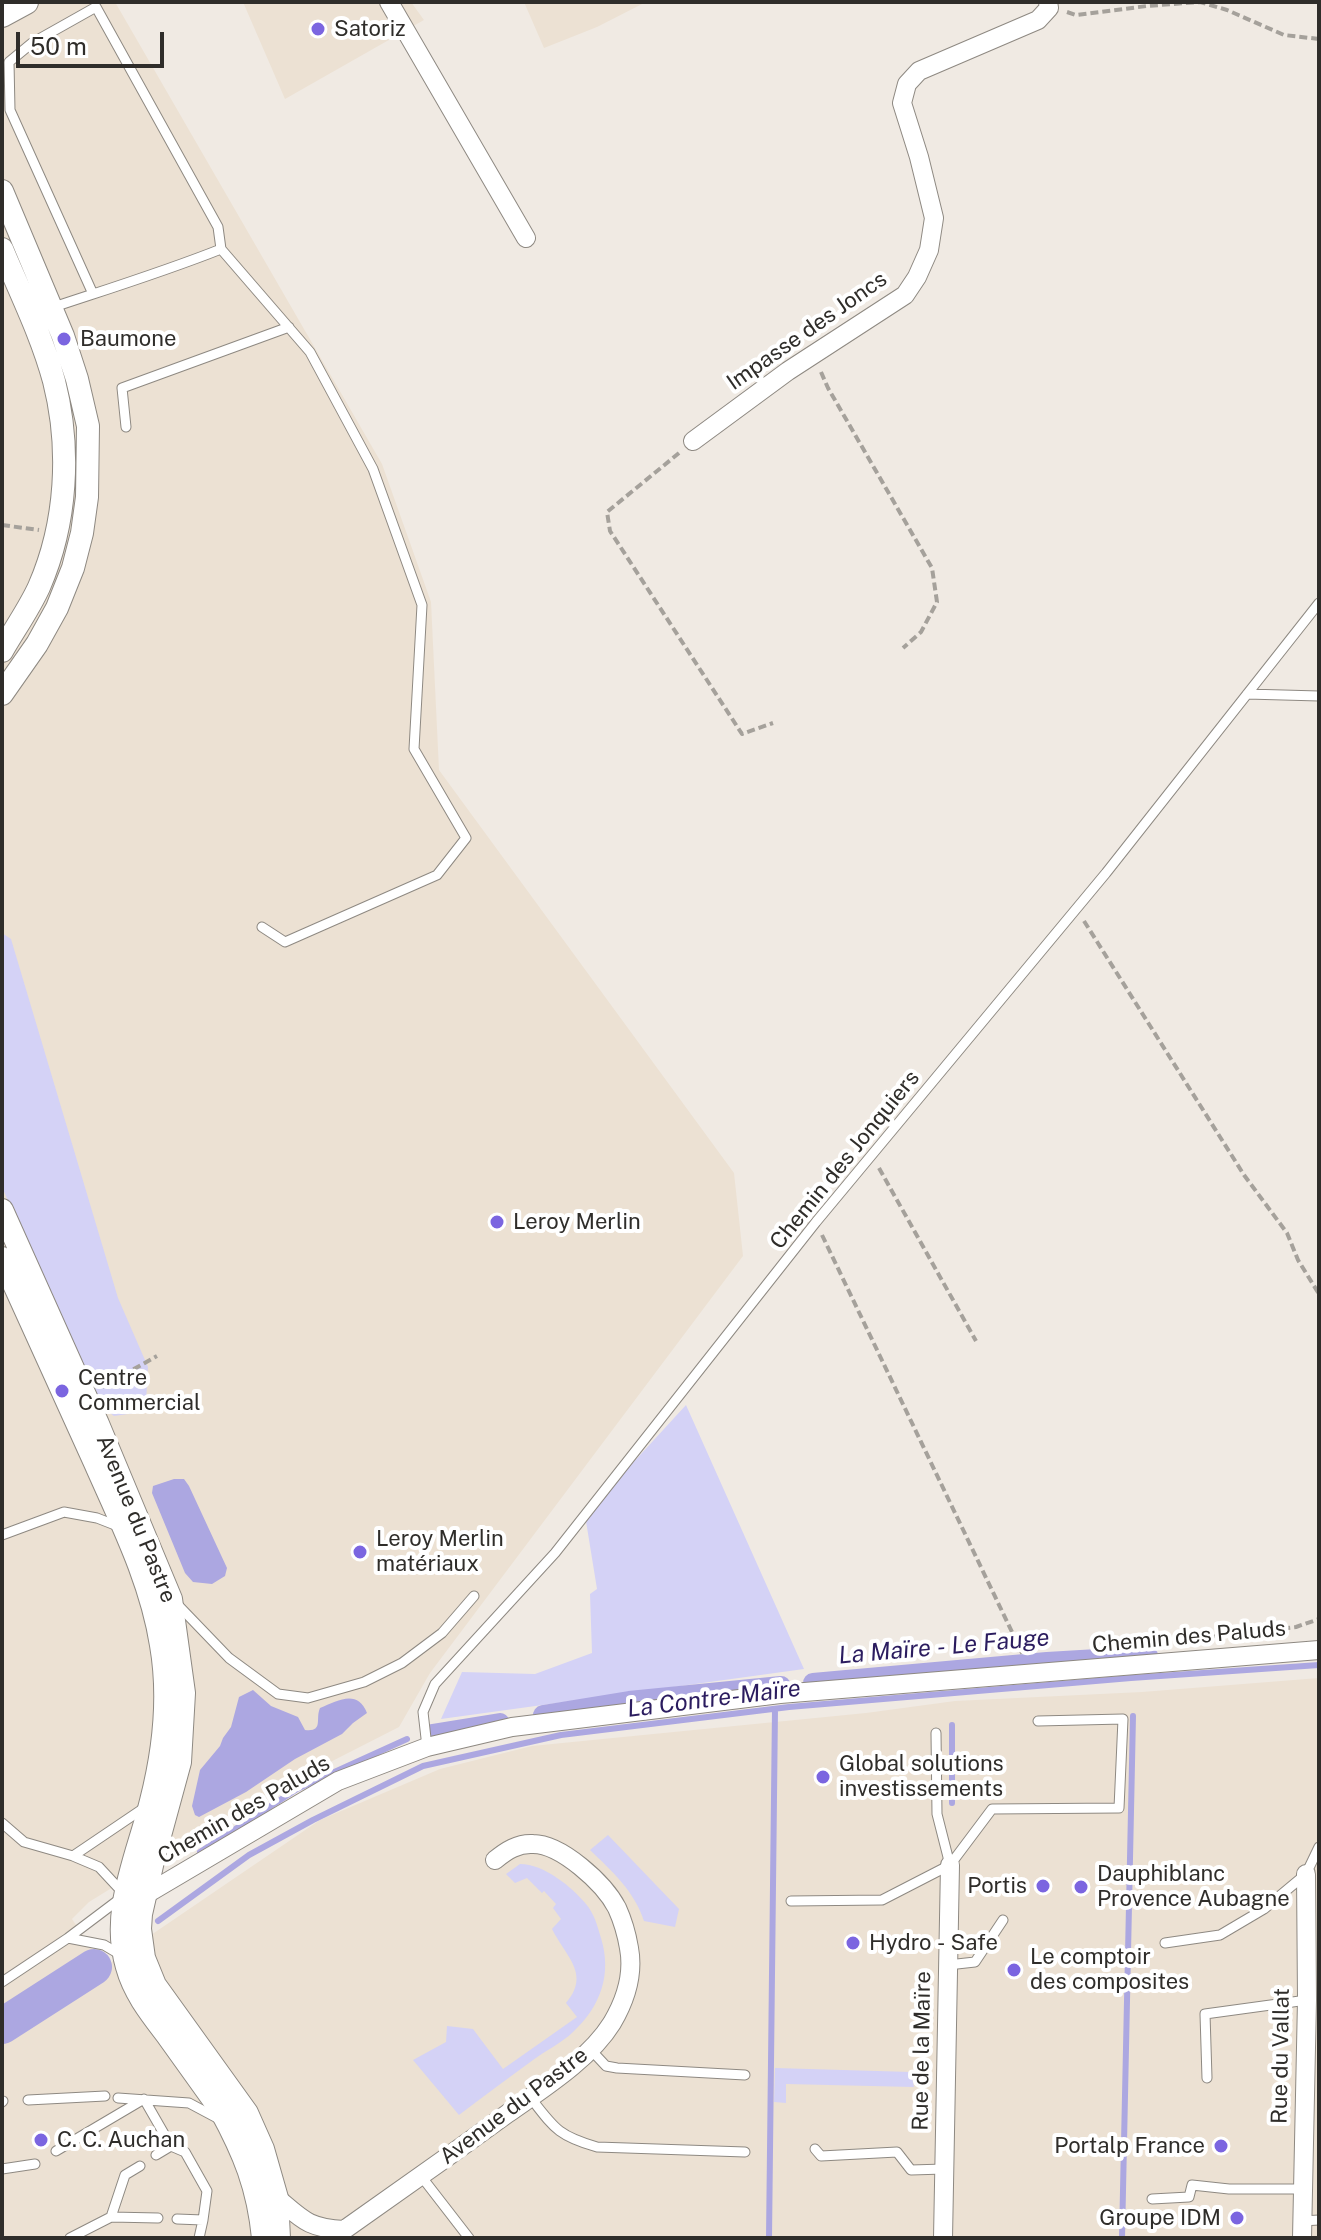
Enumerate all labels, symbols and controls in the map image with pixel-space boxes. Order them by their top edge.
scale bar [20,16,168,66]
place label: Satoriz [334,16,406,42]
marker: Satoriz [309,20,327,38]
text: 50 m [30,32,87,60]
street label: Impasse des Joncs [722,266,892,396]
place label: Baumone [80,326,176,352]
marker: Baumone [55,330,73,348]
street label: Chemin des Jonquiers [765,1065,925,1255]
place label: Leroy Merlin [513,1209,641,1235]
marker: Leroy Merlin [488,1213,506,1231]
place label: Centre Commercial [78,1365,201,1416]
marker: Centre Commercial [53,1382,71,1400]
street label: Avenue du Pastre [90,1431,182,1607]
place label: Leroy Merlin matériaux [376,1526,504,1578]
marker: Leroy Merlin matériaux [351,1543,369,1561]
street label: Chemin des Paluds [1091,1615,1287,1659]
water label: La Maïre - Le Fauge [837,1623,1051,1671]
water label: La Contre-Maïre [626,1674,802,1724]
street label: Chemin des Paluds [153,1750,335,1870]
place label: Global solutions investissements [839,1751,1004,1802]
marker: Global solutions investissements [814,1768,832,1786]
place label: Dauphiblanc Provence Aubagne [1097,1861,1290,1912]
place label: Portis [967,1873,1027,1899]
marker: Portis [1034,1877,1052,1895]
marker: Dauphiblanc Provence Aubagne [1072,1878,1090,1896]
place label: Hydro - Safe [869,1930,998,1956]
marker: Hydro - Safe [844,1934,862,1952]
place label: Le comptoir des composites [1030,1944,1189,1996]
marker: Le comptoir des composites [1005,1961,1023,1979]
street label: Rue de la Maïre [907,1971,937,2131]
street label: Rue du Vallat [1267,1988,1295,2124]
street label: Avenue du Pastre [435,2042,593,2170]
place label: C. C. Auchan [57,2127,185,2153]
marker: C. C. Auchan [32,2131,50,2149]
place label: Portalp France [1054,2133,1205,2159]
marker: Portalp France [1212,2137,1230,2155]
place label: Groupe IDM [1099,2205,1221,2231]
marker: Groupe IDM [1228,2209,1246,2227]

